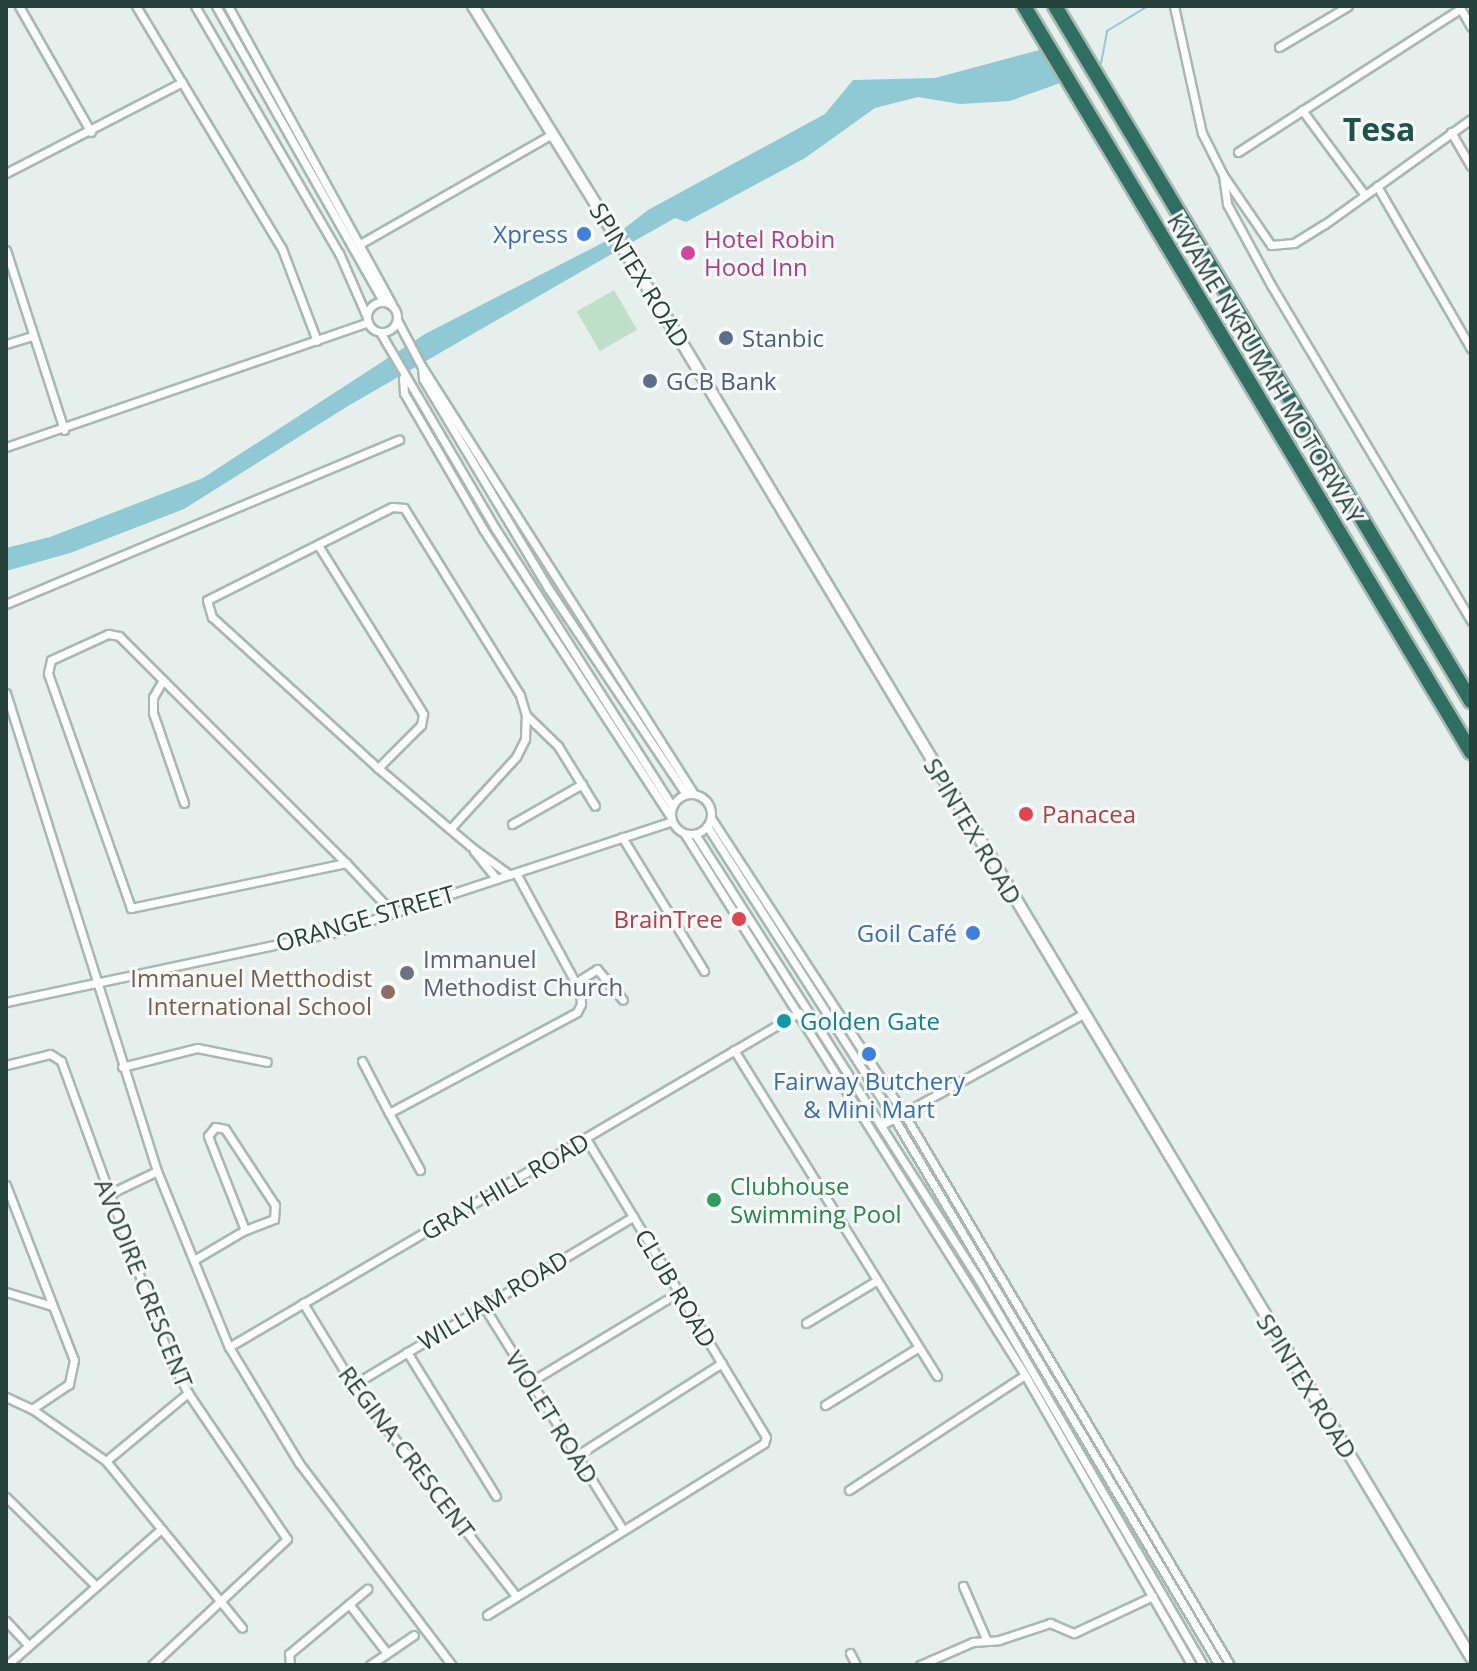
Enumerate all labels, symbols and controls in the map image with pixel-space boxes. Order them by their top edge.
district label: Tesa [1343,110,1415,148]
street label: SPINTEX ROAD [584,197,696,353]
street label: KWAME NKRUMAH MOTORWAY [1162,208,1370,528]
place label: Xpress [493,220,568,248]
marker: Xpress [575,225,593,243]
place label: Hotel Robin Hood Inn [704,225,835,281]
marker: Hotel Robin Hood Inn [679,244,697,262]
place label: Stanbic [742,324,824,352]
marker: Stanbic [717,329,735,347]
place label: GCB Bank [666,367,776,395]
marker: GCB Bank [641,372,659,390]
street label: SPINTEX ROAD [918,753,1028,909]
place label: Panacea [1042,800,1136,828]
marker: Panacea [1017,805,1035,823]
street label: ORANGE STREET [272,879,458,957]
place label: BrainTree [614,905,723,933]
marker: BrainTree [730,910,748,928]
place label: Goil Café [857,919,957,947]
marker: Goil Café [964,924,982,942]
place label: Immanuel Methodist Church [423,945,623,1001]
place label: Immanuel Metthodist International School [130,964,372,1020]
marker: Immanuel Methodist Church [398,964,416,982]
marker: Immanuel Metthodist International School [379,983,397,1001]
place label: Golden Gate [800,1007,940,1035]
marker: Golden Gate [775,1012,793,1030]
marker: Fairway Butchery & Mini Mart [860,1045,878,1063]
place label: Fairway Butchery & Mini Mart [773,1067,965,1123]
street label: GRAY HILL ROAD [416,1126,594,1246]
place label: Clubhouse Swimming Pool [730,1172,902,1228]
street label: AVODIRE CRESCENT [89,1174,199,1392]
marker: Clubhouse Swimming Pool [705,1191,723,1209]
street label: CLUB ROAD [629,1224,723,1352]
street label: WILLIAM ROAD [413,1244,573,1356]
street label: SPINTEX ROAD [1251,1308,1363,1464]
street label: VIOLET ROAD [500,1345,604,1489]
street label: REGINA CRESCENT [333,1360,481,1544]

